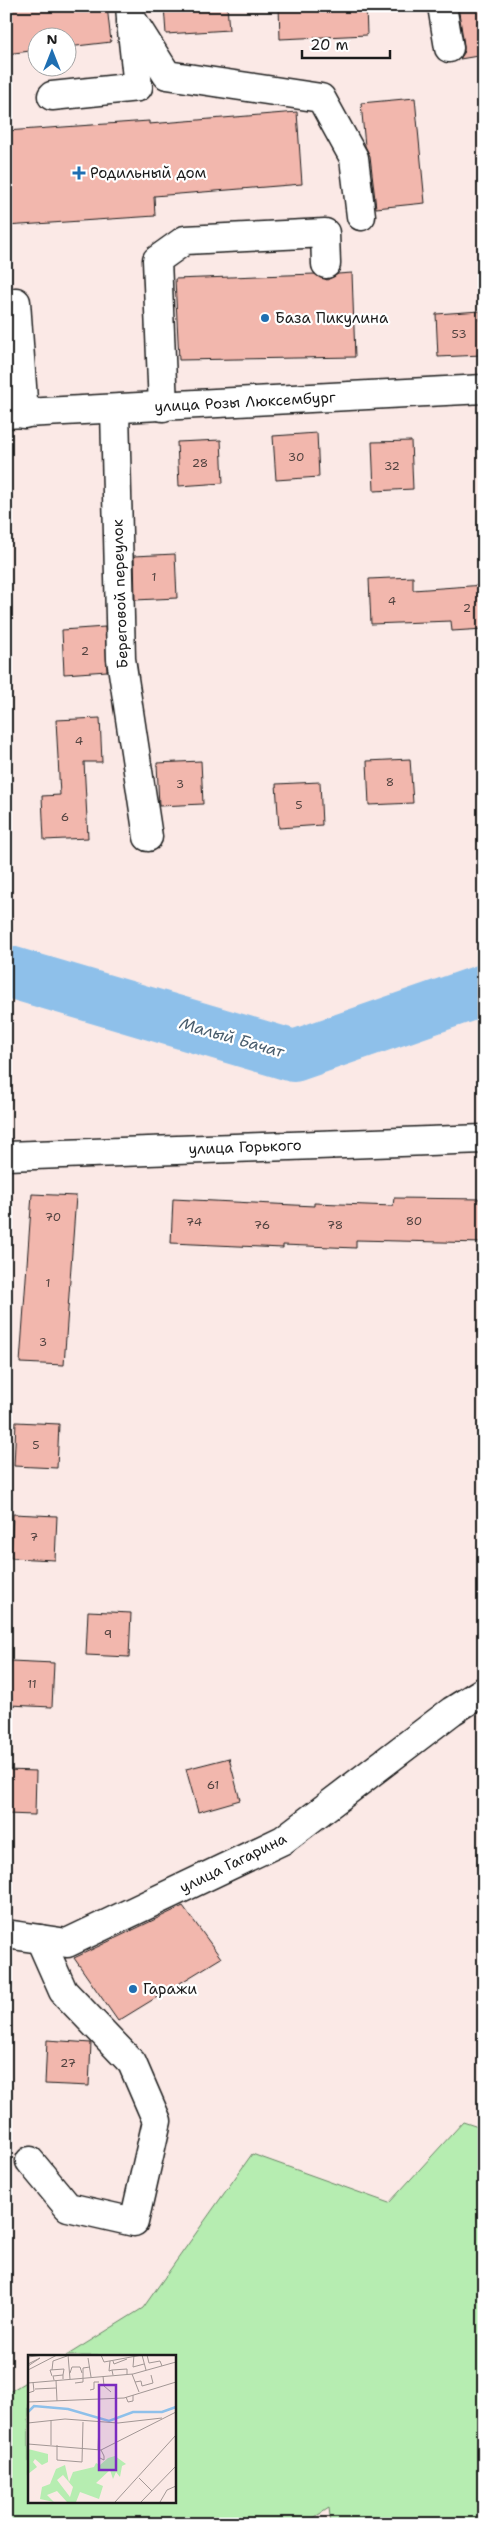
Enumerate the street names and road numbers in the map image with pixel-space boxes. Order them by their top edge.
street label: улица Розы Люксембург [154,387,336,417]
street label: Береговой переулок [107,519,133,669]
street label: улица Горького [188,1135,302,1159]
street label: улица Гагарина [176,1828,290,1898]

